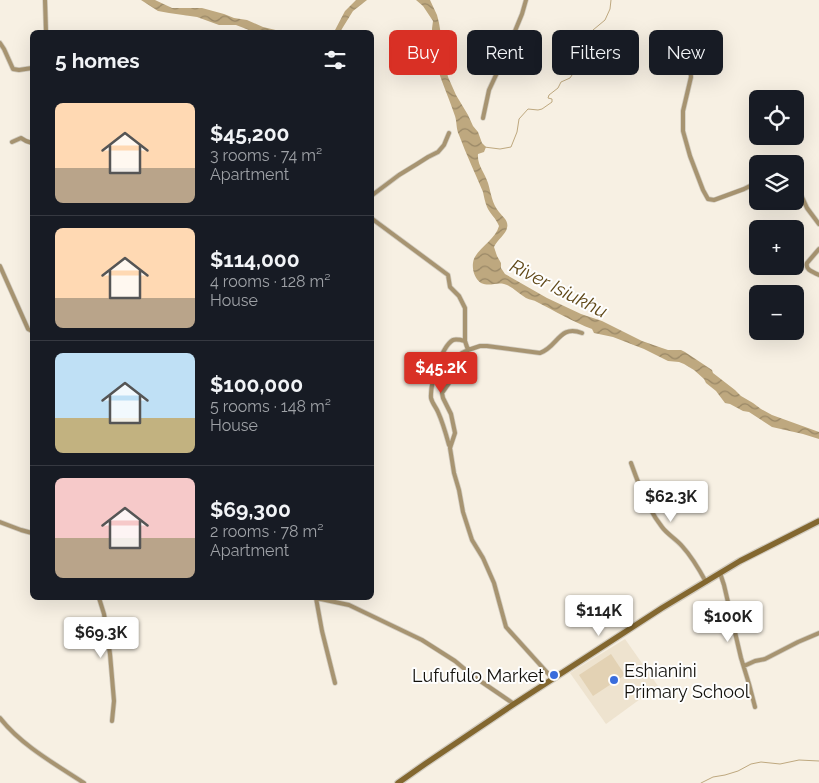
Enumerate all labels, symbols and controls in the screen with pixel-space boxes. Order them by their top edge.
chip: Buy [389,30,457,75]
chip: Rent [467,30,542,75]
chip: Filters [552,30,639,75]
chip: New [649,30,723,75]
icon: filters [321,46,349,74]
text: 5 homes [55,48,140,73]
map controls [749,90,804,340]
button: locate [749,90,804,145]
text: $45,200 [210,121,289,146]
icon: home [95,123,155,183]
text: 3 rooms · 74 m² [210,146,322,165]
button: layers [749,155,804,210]
text: Apartment [210,165,289,184]
button: + [749,220,804,275]
text: $114,000 [210,247,300,272]
icon: home [95,248,155,308]
water label: River Isiukhu [507,254,611,322]
text: 4 rooms · 128 m² [210,272,331,291]
button: − [749,285,804,340]
text: House [210,291,258,310]
pin: $45.2K [400,352,482,394]
text: $45.2K [415,358,467,377]
text: $100,000 [210,372,303,397]
icon: home [95,373,155,433]
text: 5 rooms · 148 m² [210,397,331,416]
text: House [210,416,258,435]
pin: $62.3K [630,480,712,523]
text: $62.3K [645,487,697,506]
text: $69,300 [210,497,291,522]
icon: home [95,498,155,558]
text: 2 rooms · 78 m² [210,522,323,541]
text: Apartment [210,541,289,560]
pin: $114K [564,594,634,637]
pin: $100K [693,600,763,643]
text: $114K [576,601,622,620]
text: $100K [704,607,752,626]
pin: $69.3K [60,616,142,659]
text: $69.3K [75,623,127,642]
place label: Eshianini Primary School [624,660,750,702]
place label: Lufufulo Market [412,665,544,686]
marker: Lufufulo Market [548,669,560,681]
marker: Eshianini Primary School [608,674,620,686]

